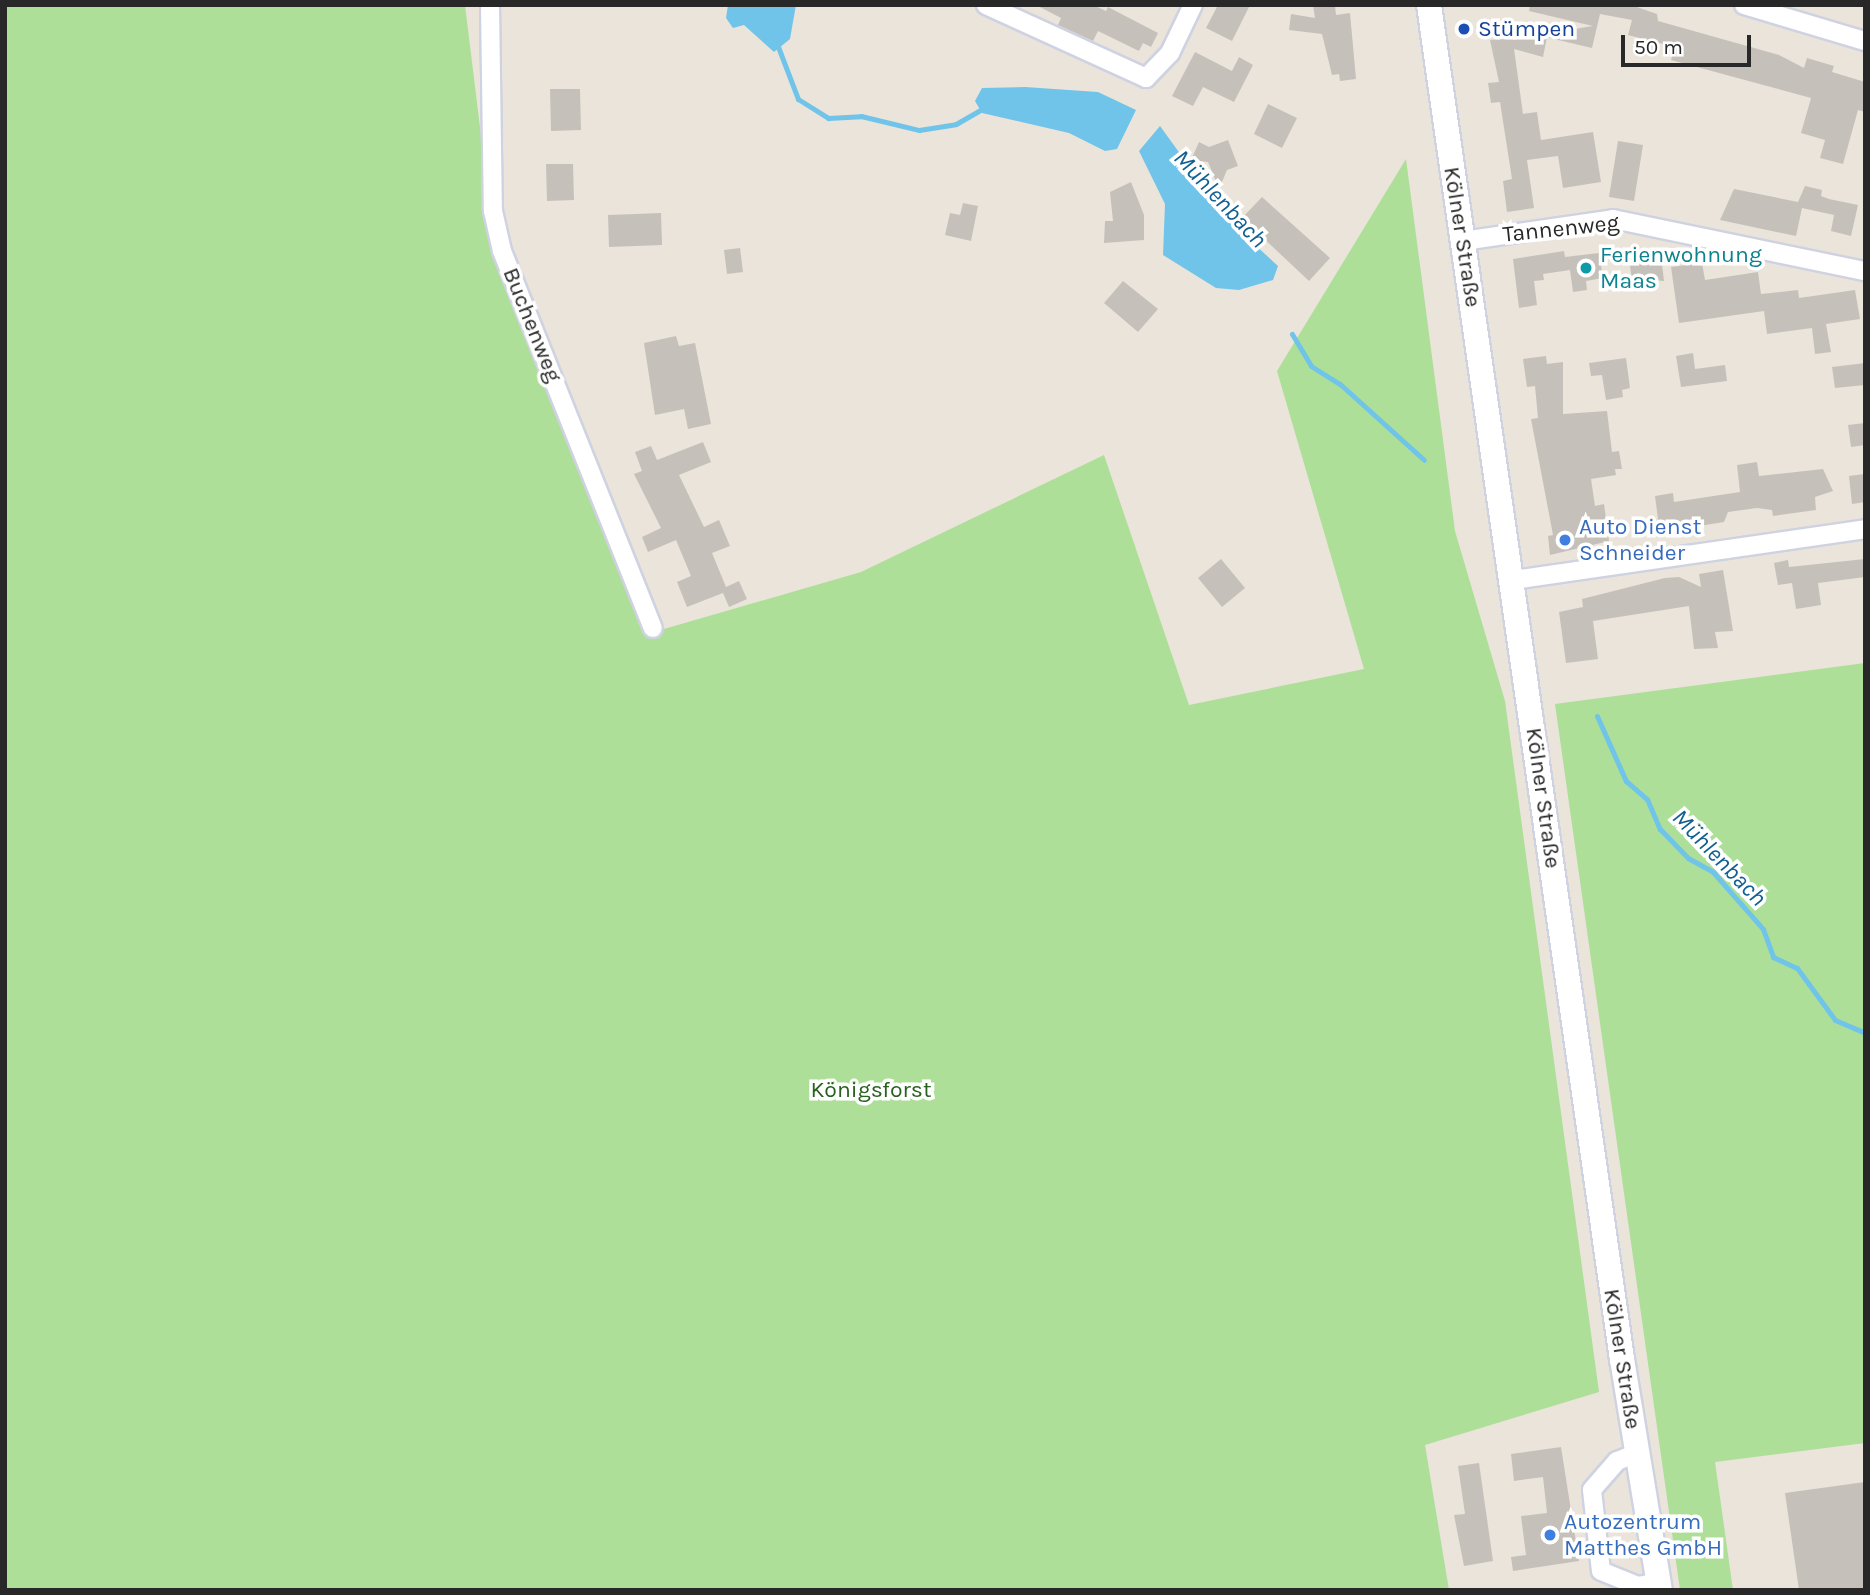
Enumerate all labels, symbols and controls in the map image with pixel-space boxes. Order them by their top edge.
place label: Stümpen [1478,15,1575,43]
marker: Stümpen [1456,21,1472,37]
scale bar [1625,21,1755,65]
text: 50 m [1634,35,1683,59]
water label: Mühlenbach [1167,144,1273,254]
street label: Kölner Straße [1437,165,1487,309]
street label: Tannenweg [1501,209,1621,249]
place label: Ferienwohnung Maas [1600,241,1762,295]
marker: Ferienwohnung Maas [1578,260,1594,276]
street label: Buchenweg [497,264,567,386]
place label: Auto Dienst Schneider [1579,513,1701,567]
marker: Auto Dienst Schneider [1557,532,1573,548]
street label: Kölner Straße [1519,726,1567,870]
water label: Mühlenbach [1666,804,1772,912]
park label: Königsforst [810,1076,932,1104]
street label: Kölner Straße [1597,1287,1647,1431]
place label: Autozentrum Matthes GmbH [1564,1508,1722,1562]
marker: Autozentrum Matthes GmbH [1542,1527,1558,1543]

